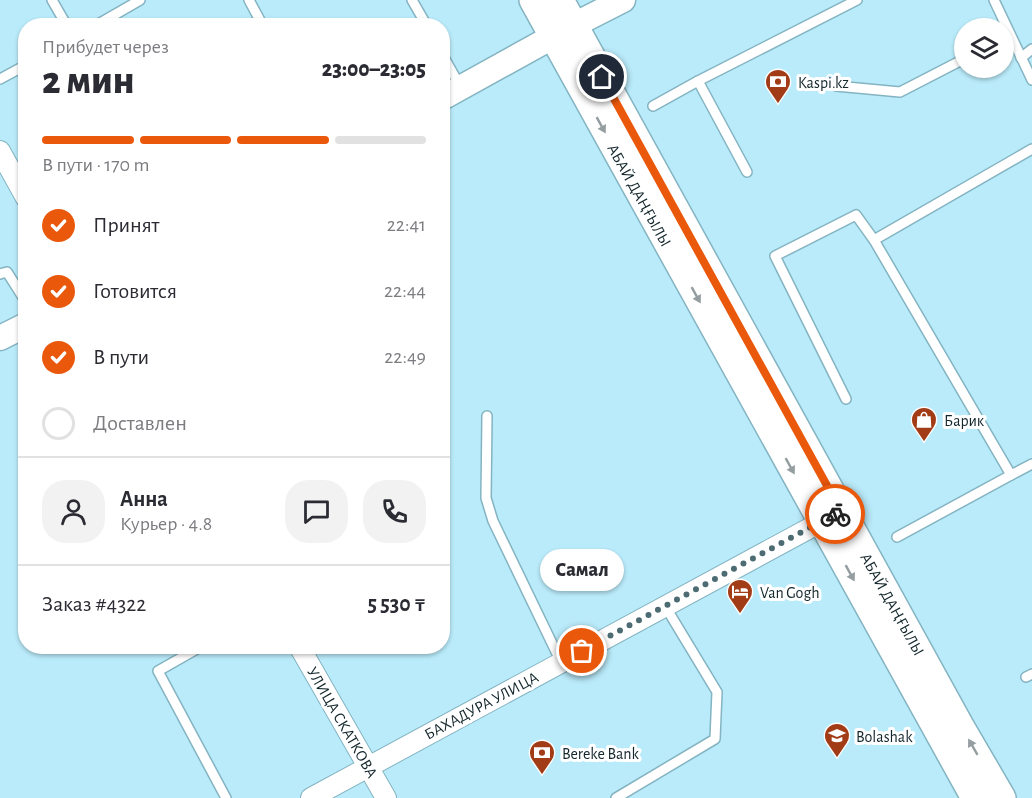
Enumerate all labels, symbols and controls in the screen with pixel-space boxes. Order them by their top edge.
map controls [954,18,1014,78]
button: layers [954,18,1014,78]
text: Прибудет через [42,37,169,57]
pin [576,51,627,102]
text: 23:00–23:05 [322,58,426,80]
icon: home [585,60,618,93]
text: 2 мин [42,62,135,101]
bank icon: Kaspi.kz [763,67,793,105]
place label: Kaspi.kz [798,75,849,91]
one-way arrow [596,117,606,134]
street label: АБАЙ ДАҢҒЫЛЫ [604,141,675,249]
text: В пути · 170 m [42,155,149,175]
icon: check [42,209,75,242]
text: Принят [93,214,159,236]
text: 22:41 [387,215,426,235]
icon: check [42,275,75,308]
text: Готовится [93,280,177,302]
text: 22:44 [384,281,426,301]
one-way arrow [691,287,701,304]
icon: check [42,341,75,374]
text: В пути [93,346,149,368]
text: 22:49 [384,347,426,367]
shop icon: Барик [909,405,939,443]
text: Доставлен [93,412,187,434]
place label: Барик [944,413,985,429]
one-way arrow [785,458,796,474]
button: person [42,480,105,543]
button: chat [285,480,348,543]
button: phone [363,480,426,543]
courier [805,484,865,544]
text: Анна [120,488,168,510]
icon: bike [819,498,852,531]
text: Курьер · 4.8 [120,514,212,534]
callout: Самал [540,549,624,591]
street label: АБАЙ ДАҢҒЫЛЫ [857,550,928,658]
text: Самал [555,560,609,580]
one-way arrow [845,565,855,582]
hotel icon: Van Gogh [725,577,755,615]
place label: Van Gogh [760,585,820,601]
text: Заказ #4322 [42,593,146,615]
text: 5 530 ₸ [367,593,426,615]
pin [556,625,607,676]
icon: bag [565,634,598,667]
street label: УЛИЦА СКАТКОВА [304,664,381,781]
street label: БАХАДУРА УЛИЦА [422,669,541,743]
school or university icon: Bolashak [822,721,852,759]
place label: Bolashak [856,729,913,745]
bank icon: Bereke Bank [527,738,557,776]
one-way arrow [968,739,978,756]
place label: Bereke Bank [562,746,639,762]

